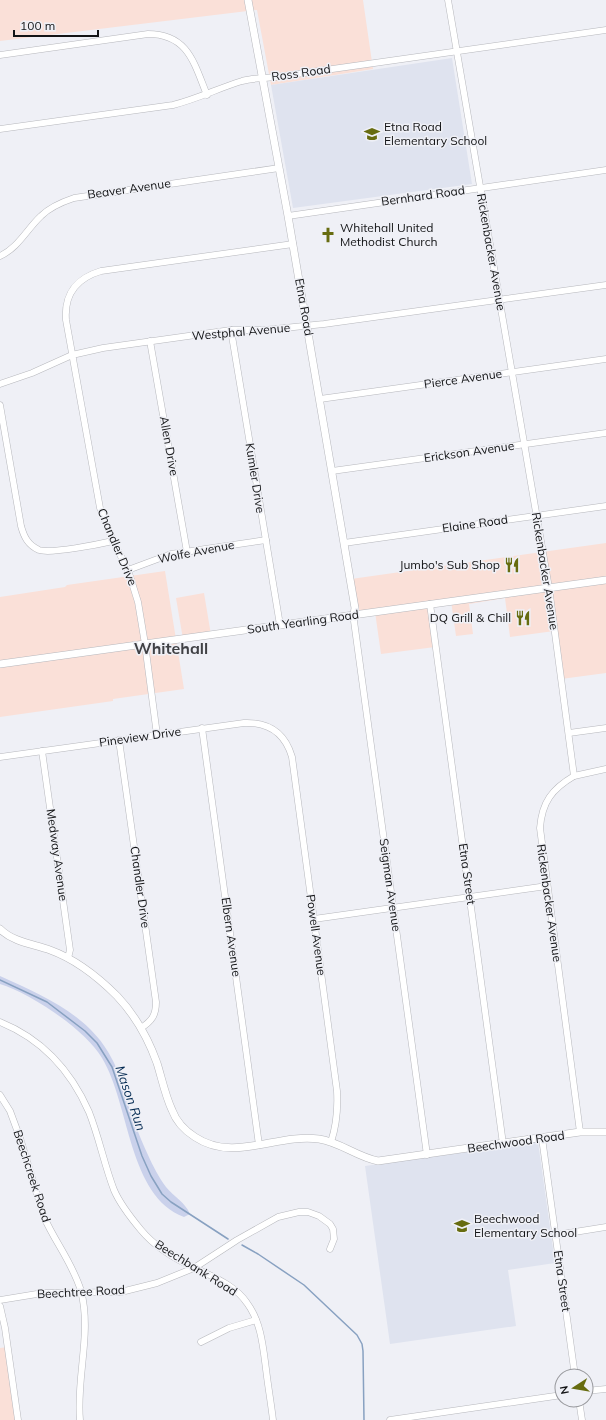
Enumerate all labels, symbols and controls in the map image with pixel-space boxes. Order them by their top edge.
scale bar [14,12,98,38]
text: 100 m [20,18,55,33]
street label: Ross Road [270,61,331,84]
place label: Etna Road Elementary School [384,119,487,148]
school or university icon: Etna Road Elementary School [363,125,381,143]
street label: Beaver Avenue [86,175,172,202]
street label: Bernhard Road [380,182,466,209]
street label: Rickenbacker Avenue [474,192,509,312]
place label: Whitehall United Methodist Church [340,220,438,249]
church icon: Whitehall United Methodist Church [319,226,337,244]
street label: Etna Road [292,277,317,337]
street label: Westphal Avenue [191,320,291,343]
street label: Pierce Avenue [423,366,503,391]
street label: Allen Drive [157,415,182,477]
street label: Erickson Avenue [423,438,515,465]
street label: Kumler Drive [243,442,268,514]
street label: Chandler Drive [94,506,140,588]
street label: Elaine Road [441,511,509,536]
street label: Rickenbacker Avenue [529,511,562,631]
street label: Wolfe Avenue [156,537,235,566]
restaurant icon: Jumbo's Sub Shop [503,556,521,574]
place label: Jumbo's Sub Shop [400,557,500,572]
street label: South Yearling Road [246,606,360,637]
restaurant icon: DQ Grill & Chill [514,609,532,627]
place label: DQ Grill & Chill [430,610,511,625]
district label: Whitehall [134,638,208,658]
street label: Pineview Drive [98,723,182,750]
street label: Medway Avenue [44,808,71,902]
street label: Seigman Avenue [377,837,404,932]
street label: Etna Street [456,842,479,906]
street label: Rickenbacker Avenue [534,843,565,963]
street label: Chandler Drive [127,845,154,929]
street label: Powell Avenue [303,893,330,976]
street label: Elbern Avenue [219,896,244,978]
water label: Mason Run [112,1063,150,1133]
street label: Beechwood Road [466,1127,565,1156]
street label: Beechcreek Road [10,1128,54,1224]
place label: Beechwood Elementary School [474,1211,577,1240]
school or university icon: Beechwood Elementary School [453,1217,471,1235]
street label: Beechbank Road [152,1236,240,1299]
street label: Etna Street [551,1249,574,1313]
street label: Beechtree Road [37,1282,125,1301]
north arrow [554,1368,594,1408]
text: N [557,1385,572,1396]

